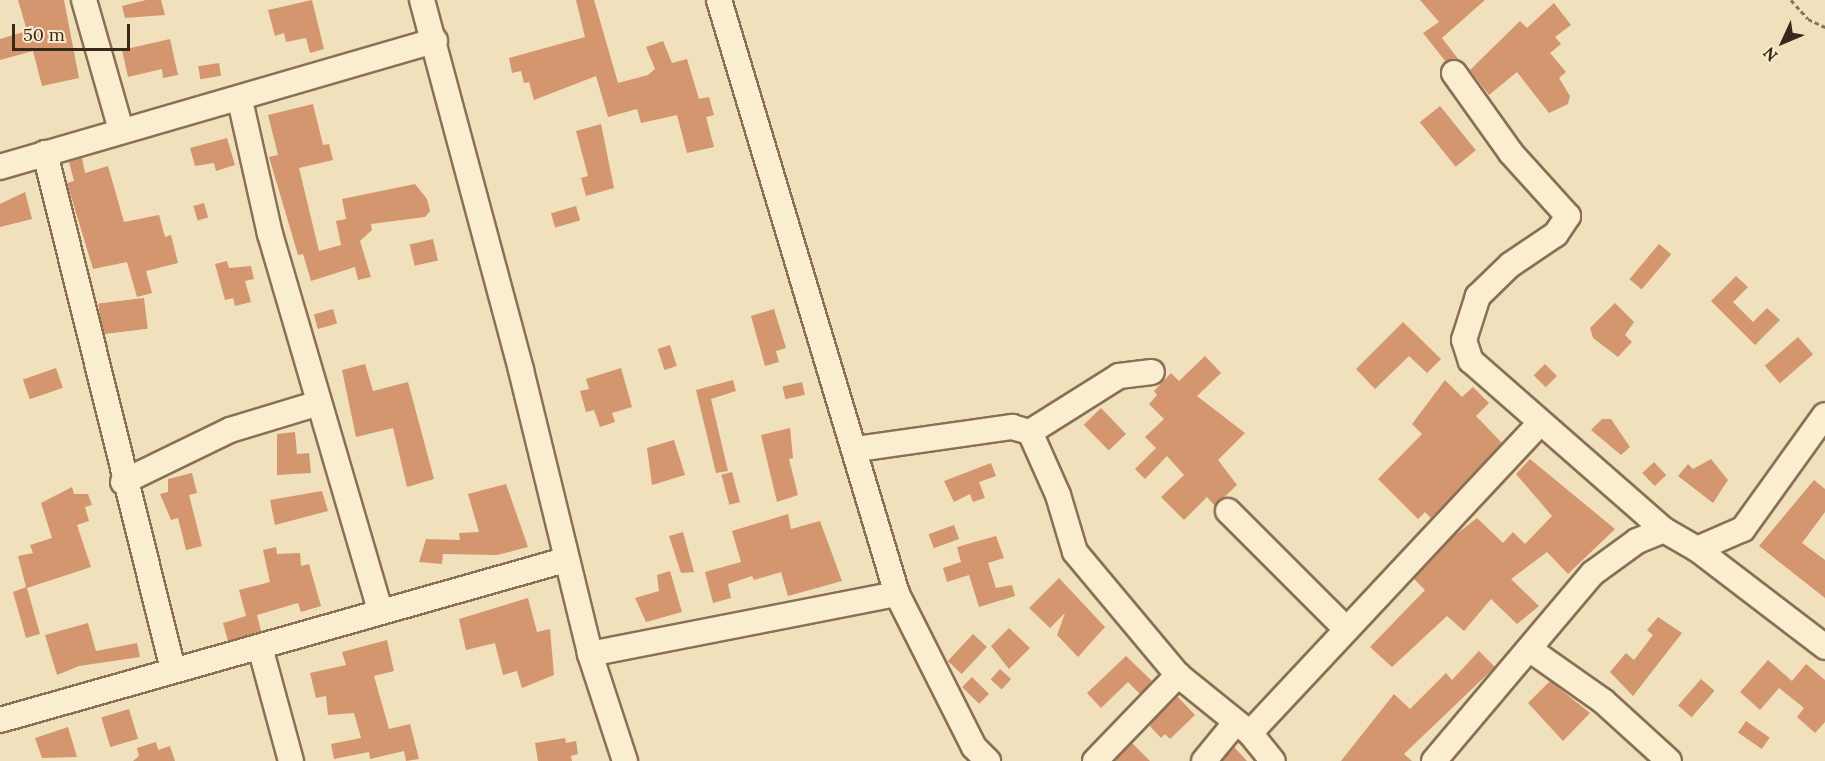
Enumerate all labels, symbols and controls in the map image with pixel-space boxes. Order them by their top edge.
scale bar [15,12,134,50]
north arrow [1753,12,1813,72]
text: 50 m [23,23,65,46]
text: N [1759,43,1782,66]

